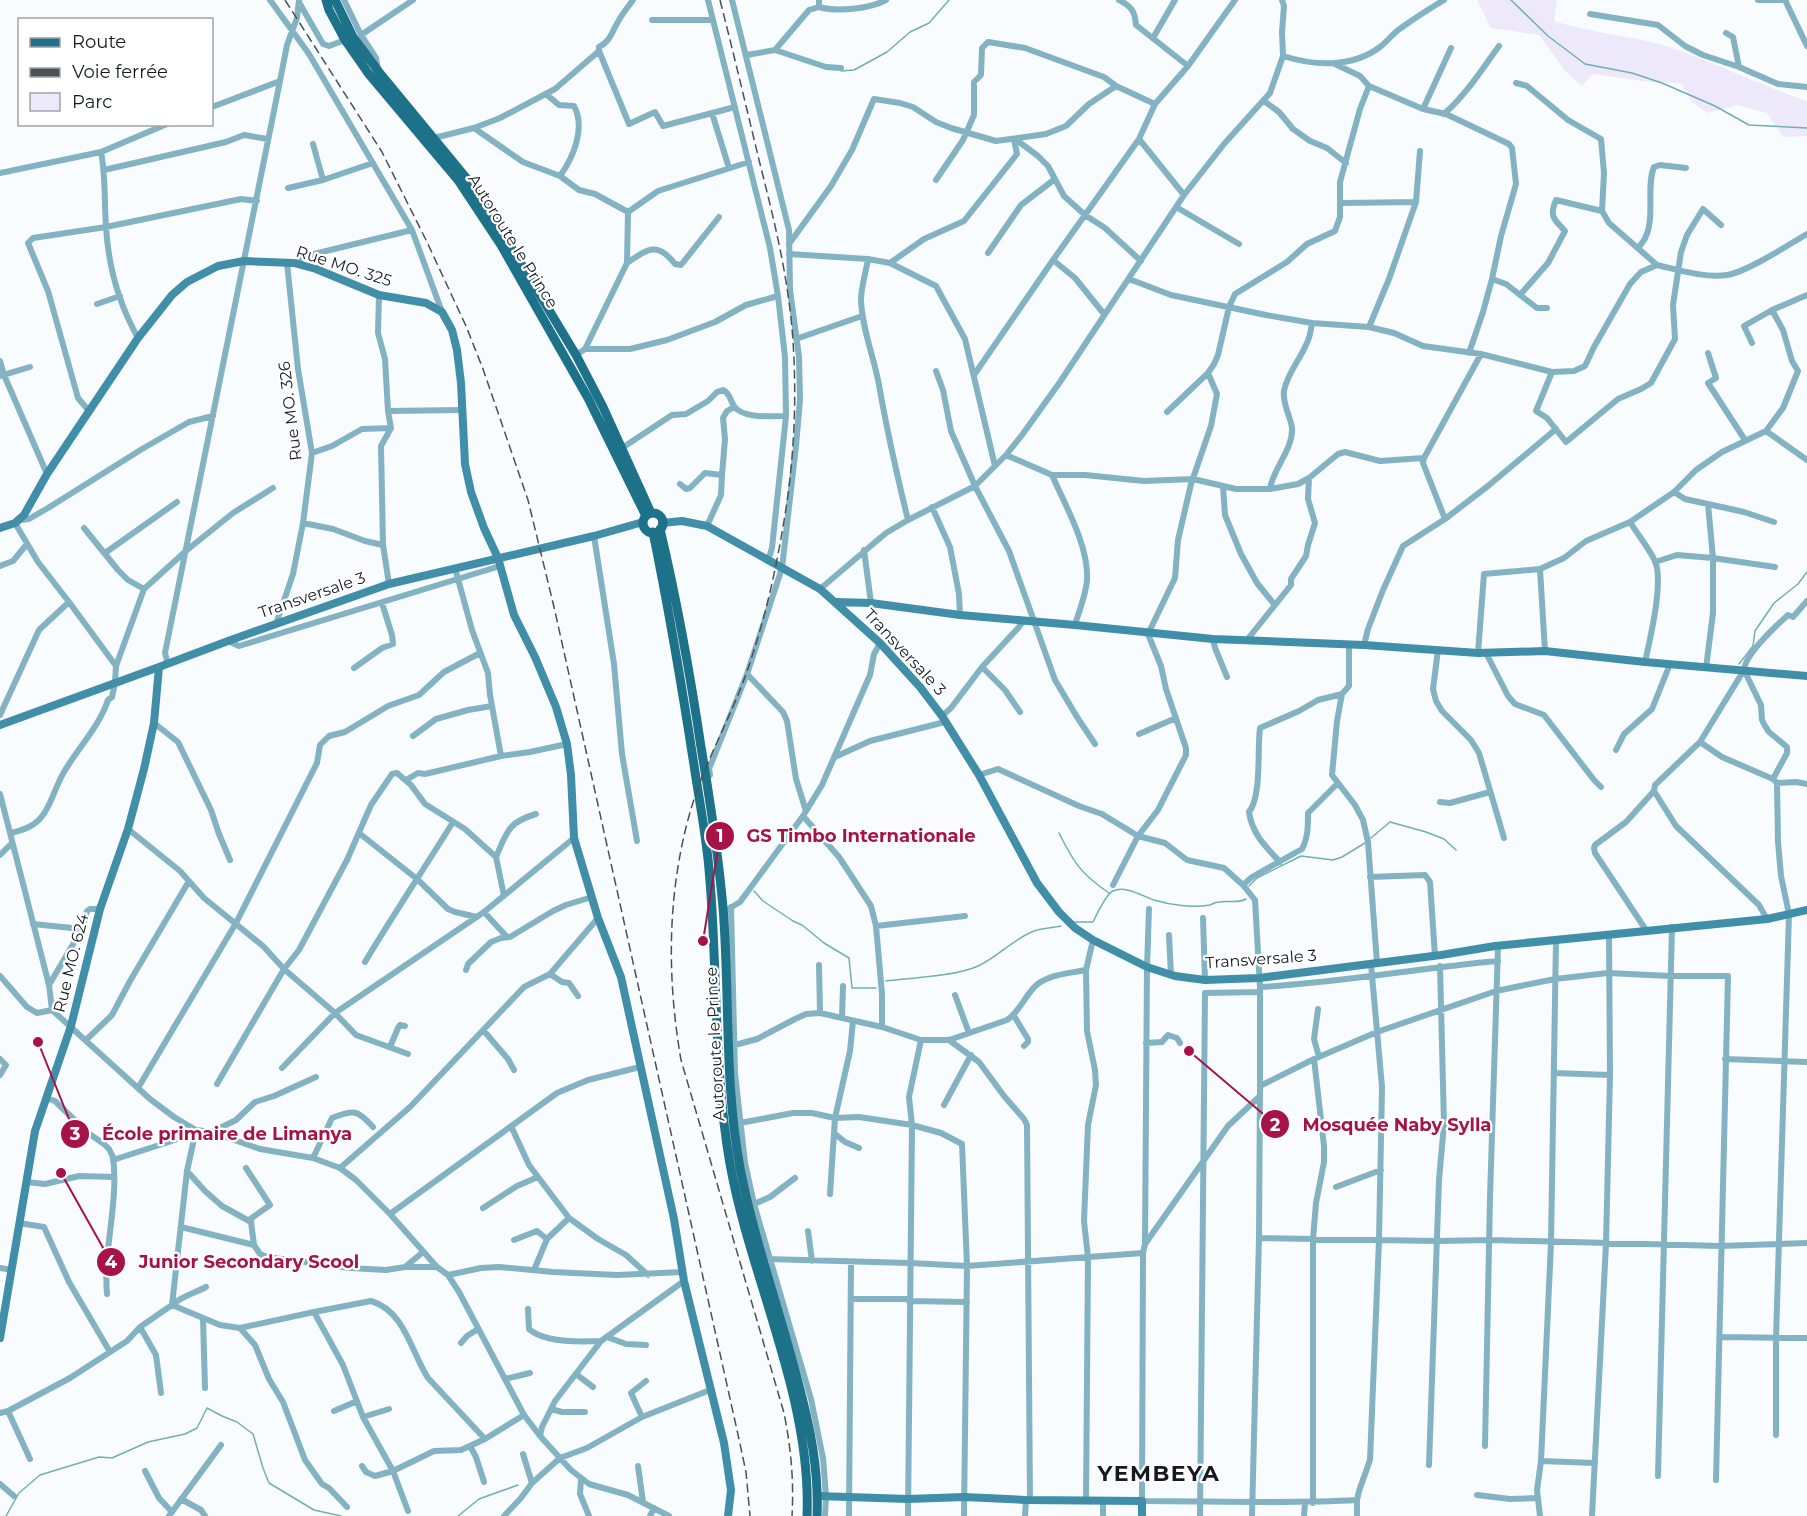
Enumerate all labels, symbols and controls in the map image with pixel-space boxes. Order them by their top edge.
legend [18,18,213,126]
text: Route [72,31,126,53]
text: Voie ferrée [72,61,168,83]
text: Parc [72,91,112,113]
street label: Autoroute le Prince [464,170,562,312]
street label: Rue MO. 325 [294,242,394,290]
street label: Rue MO. 326 [274,360,306,462]
street label: Transversale 3 [256,568,368,622]
street label: Transversale 3 [860,605,950,699]
callout: GS Timbo Internationale [705,818,988,854]
text: 1 [716,825,724,847]
text: GS Timbo Internationale [746,825,976,847]
street label: Rue MO. 624 [50,911,93,1014]
street label: Transversale 3 [1205,946,1317,972]
street label: Autoroute le Prince [701,966,729,1122]
callout: Mosquée Naby Sylla [1260,1106,1503,1142]
text: 2 [1270,1114,1281,1136]
text: Mosquée Naby Sylla [1303,1114,1491,1136]
callout: École primaire de Limanya [60,1116,365,1152]
text: 3 [69,1123,81,1145]
text: École primaire de Limanya [102,1123,352,1145]
callout: Junior Secondary Scool [96,1244,371,1280]
text: 4 [105,1251,118,1273]
text: Junior Secondary Scool [138,1251,359,1273]
district label: YEMBEYA [1097,1460,1220,1487]

